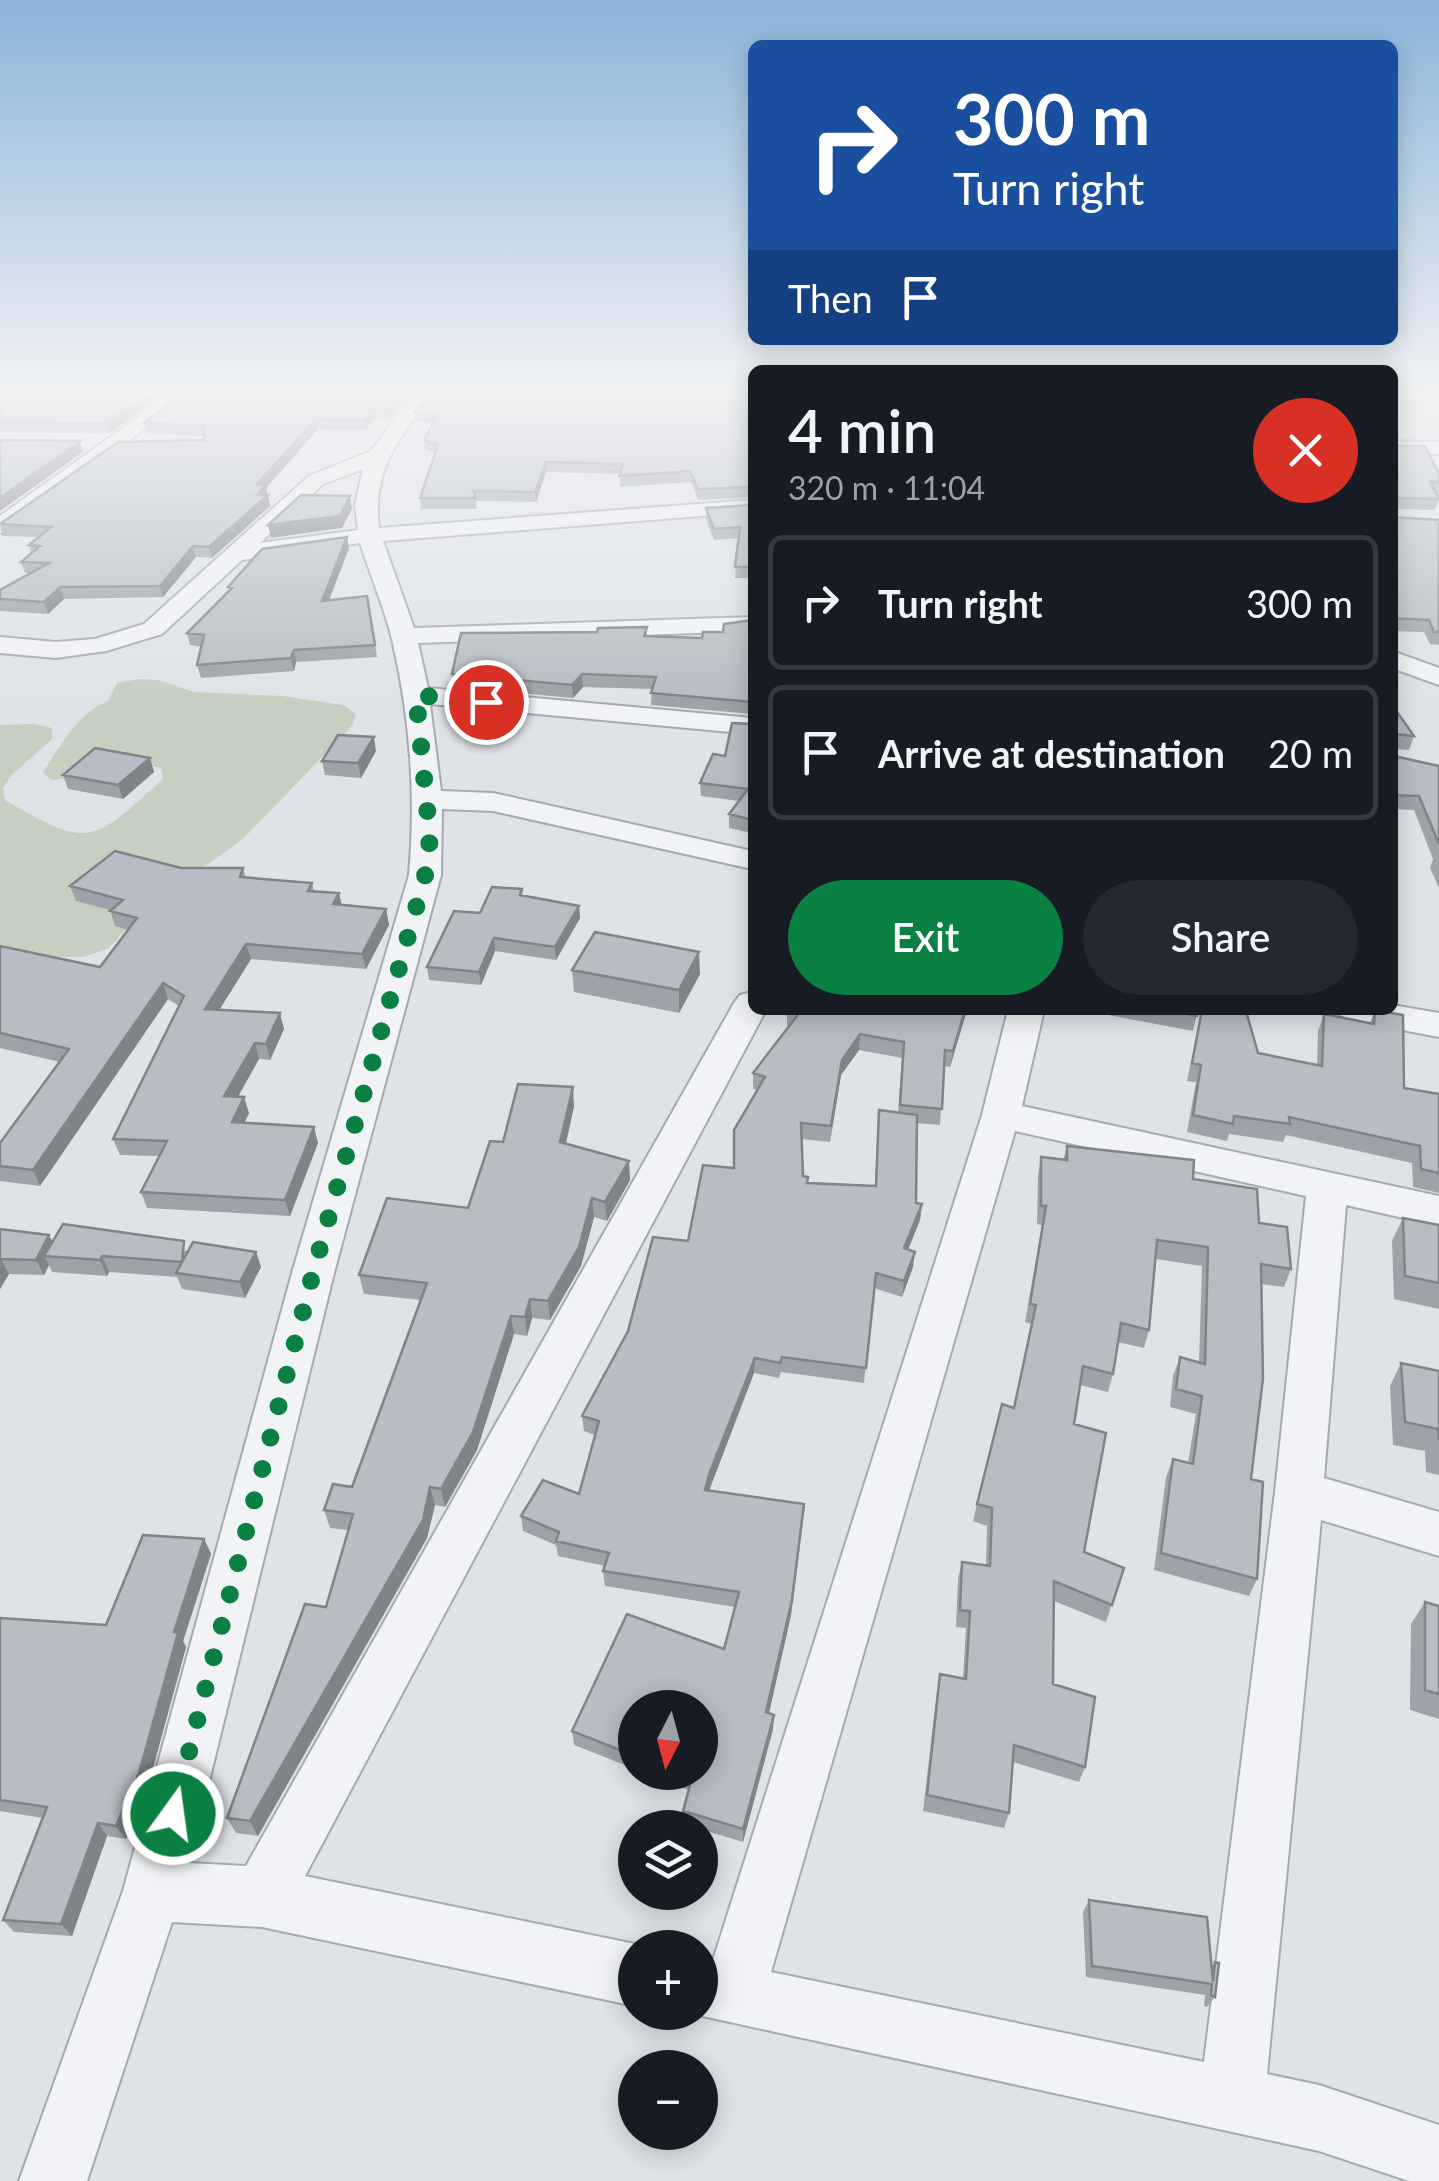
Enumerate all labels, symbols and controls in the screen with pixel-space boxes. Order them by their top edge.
text: 300 m [953,76,1150,160]
icon: right [788,80,918,210]
text: Turn right [953,161,1144,215]
icon: arrive [893,270,948,325]
text: Then [788,275,873,321]
text: 4 min [788,394,936,466]
button: close [1253,398,1358,503]
text: 320 m · 11:04 [788,468,985,507]
icon: right [793,575,848,630]
text: Turn right [878,580,1043,626]
text: 300 m [1246,580,1353,626]
pin [444,660,529,745]
icon: arrive [459,675,514,730]
icon: arrive [793,725,848,780]
text: Arrive at destination [878,730,1225,776]
text: 20 m [1268,730,1353,776]
button: Exit [788,880,1063,995]
button: Share [1083,880,1358,995]
north arrow [618,1690,718,1790]
map controls [618,1690,718,2150]
position arrow [121,1762,225,1866]
button: layers [618,1810,718,1910]
button: + [618,1930,718,2030]
button: − [618,2050,718,2150]

